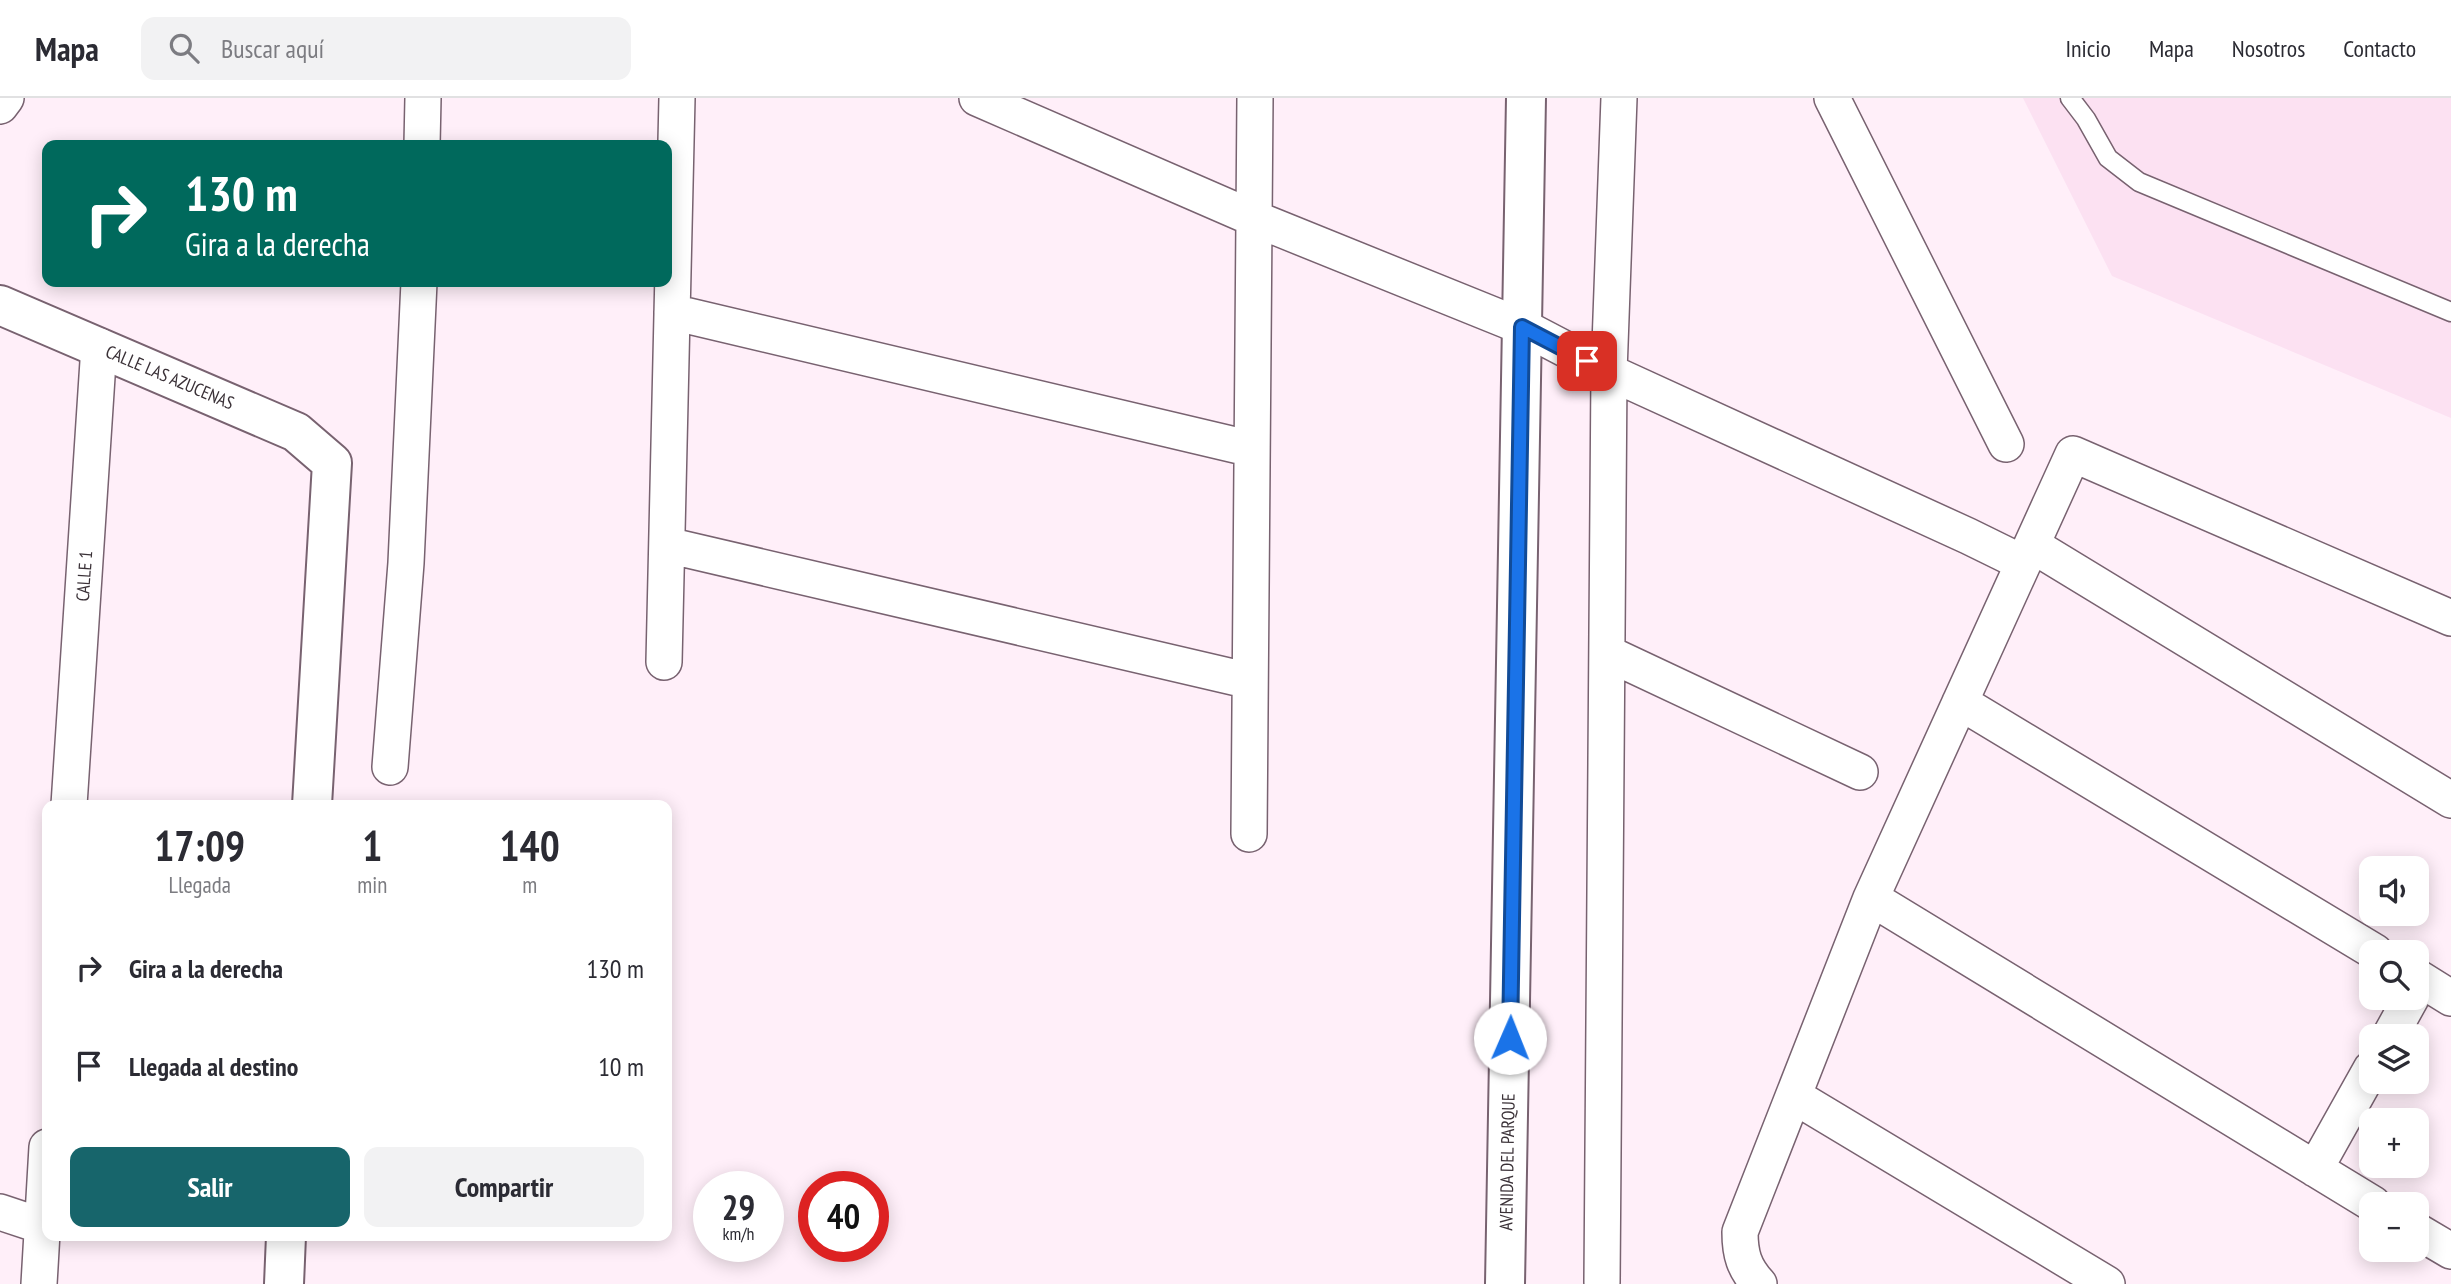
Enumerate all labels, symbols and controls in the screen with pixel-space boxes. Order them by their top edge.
search box [141,17,631,80]
text: Mapa [35,27,99,70]
icon: search [165,29,203,67]
text: Buscar aquí [221,32,324,65]
text: Inicio [2065,33,2111,64]
text: Mapa [2149,33,2194,64]
text: Nosotros [2232,33,2305,64]
text: Contacto [2343,33,2416,64]
text: 130 m [185,161,298,225]
icon: right [70,168,161,259]
text: Gira a la derecha [185,223,370,265]
pin [1557,331,1617,391]
street label: CALLE LAS AZUCENAS [102,340,238,415]
icon: arrive [1568,342,1606,380]
street label: CALLE 1 [71,550,97,602]
text: 17:09 [154,818,245,873]
text: 1 [362,818,382,873]
text: 140 [500,818,560,873]
map controls [2359,856,2429,1262]
button: sound [2359,856,2429,926]
text: Llegada [168,870,231,899]
text: min [357,870,387,899]
text: m [522,870,537,899]
button: search [2359,940,2429,1010]
icon: right [70,949,108,987]
text: Gira a la derecha [129,952,283,985]
text: 130 m [586,952,644,985]
position arrow [1473,1001,1547,1075]
button: layers [2359,1024,2429,1094]
icon: arrive [70,1047,108,1085]
text: Llegada al destino [129,1050,298,1083]
text: 10 m [598,1050,644,1083]
street label: AVENIDA DEL PARQUE [1494,1093,1520,1231]
button: + [2359,1108,2429,1178]
button: Salir [70,1147,350,1227]
button: Compartir [364,1147,644,1227]
speed limit sign: 40 [798,1171,889,1262]
text: 29 [722,1184,755,1230]
button: − [2359,1192,2429,1262]
text: km/h [723,1222,754,1245]

